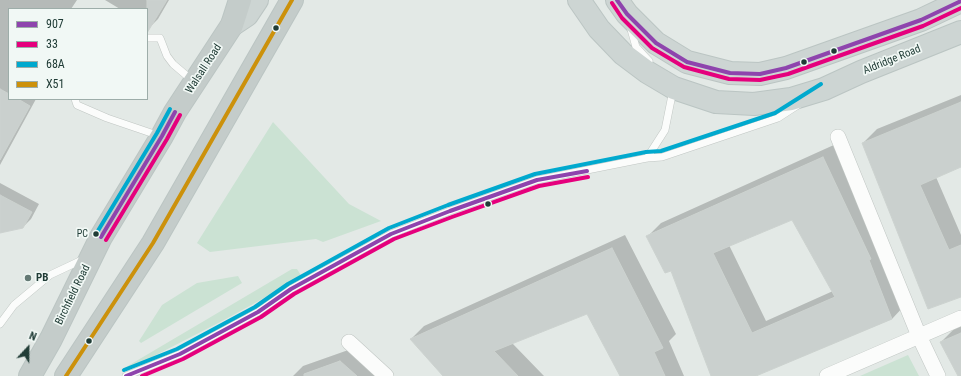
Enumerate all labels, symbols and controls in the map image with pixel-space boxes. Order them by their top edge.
legend [8,8,148,100]
text: 907 [46,17,64,31]
unlabelled marker [271,23,281,33]
text: 33 [46,37,58,51]
street label: Walsall Road [183,42,225,96]
street label: Aldridge Road [861,42,923,78]
unlabelled marker [829,46,839,56]
text: 68A [46,57,65,71]
unlabelled marker [799,57,809,67]
text: X51 [46,77,64,91]
unlabelled marker [483,199,493,209]
place label: PC [77,228,88,240]
marker: PC [91,229,101,239]
street label: Birchfield Road [53,263,93,327]
place label: PB [36,271,48,285]
marker: PB [23,273,33,283]
north arrow [8,328,48,368]
text: N [27,329,38,344]
unlabelled marker [84,336,94,346]

